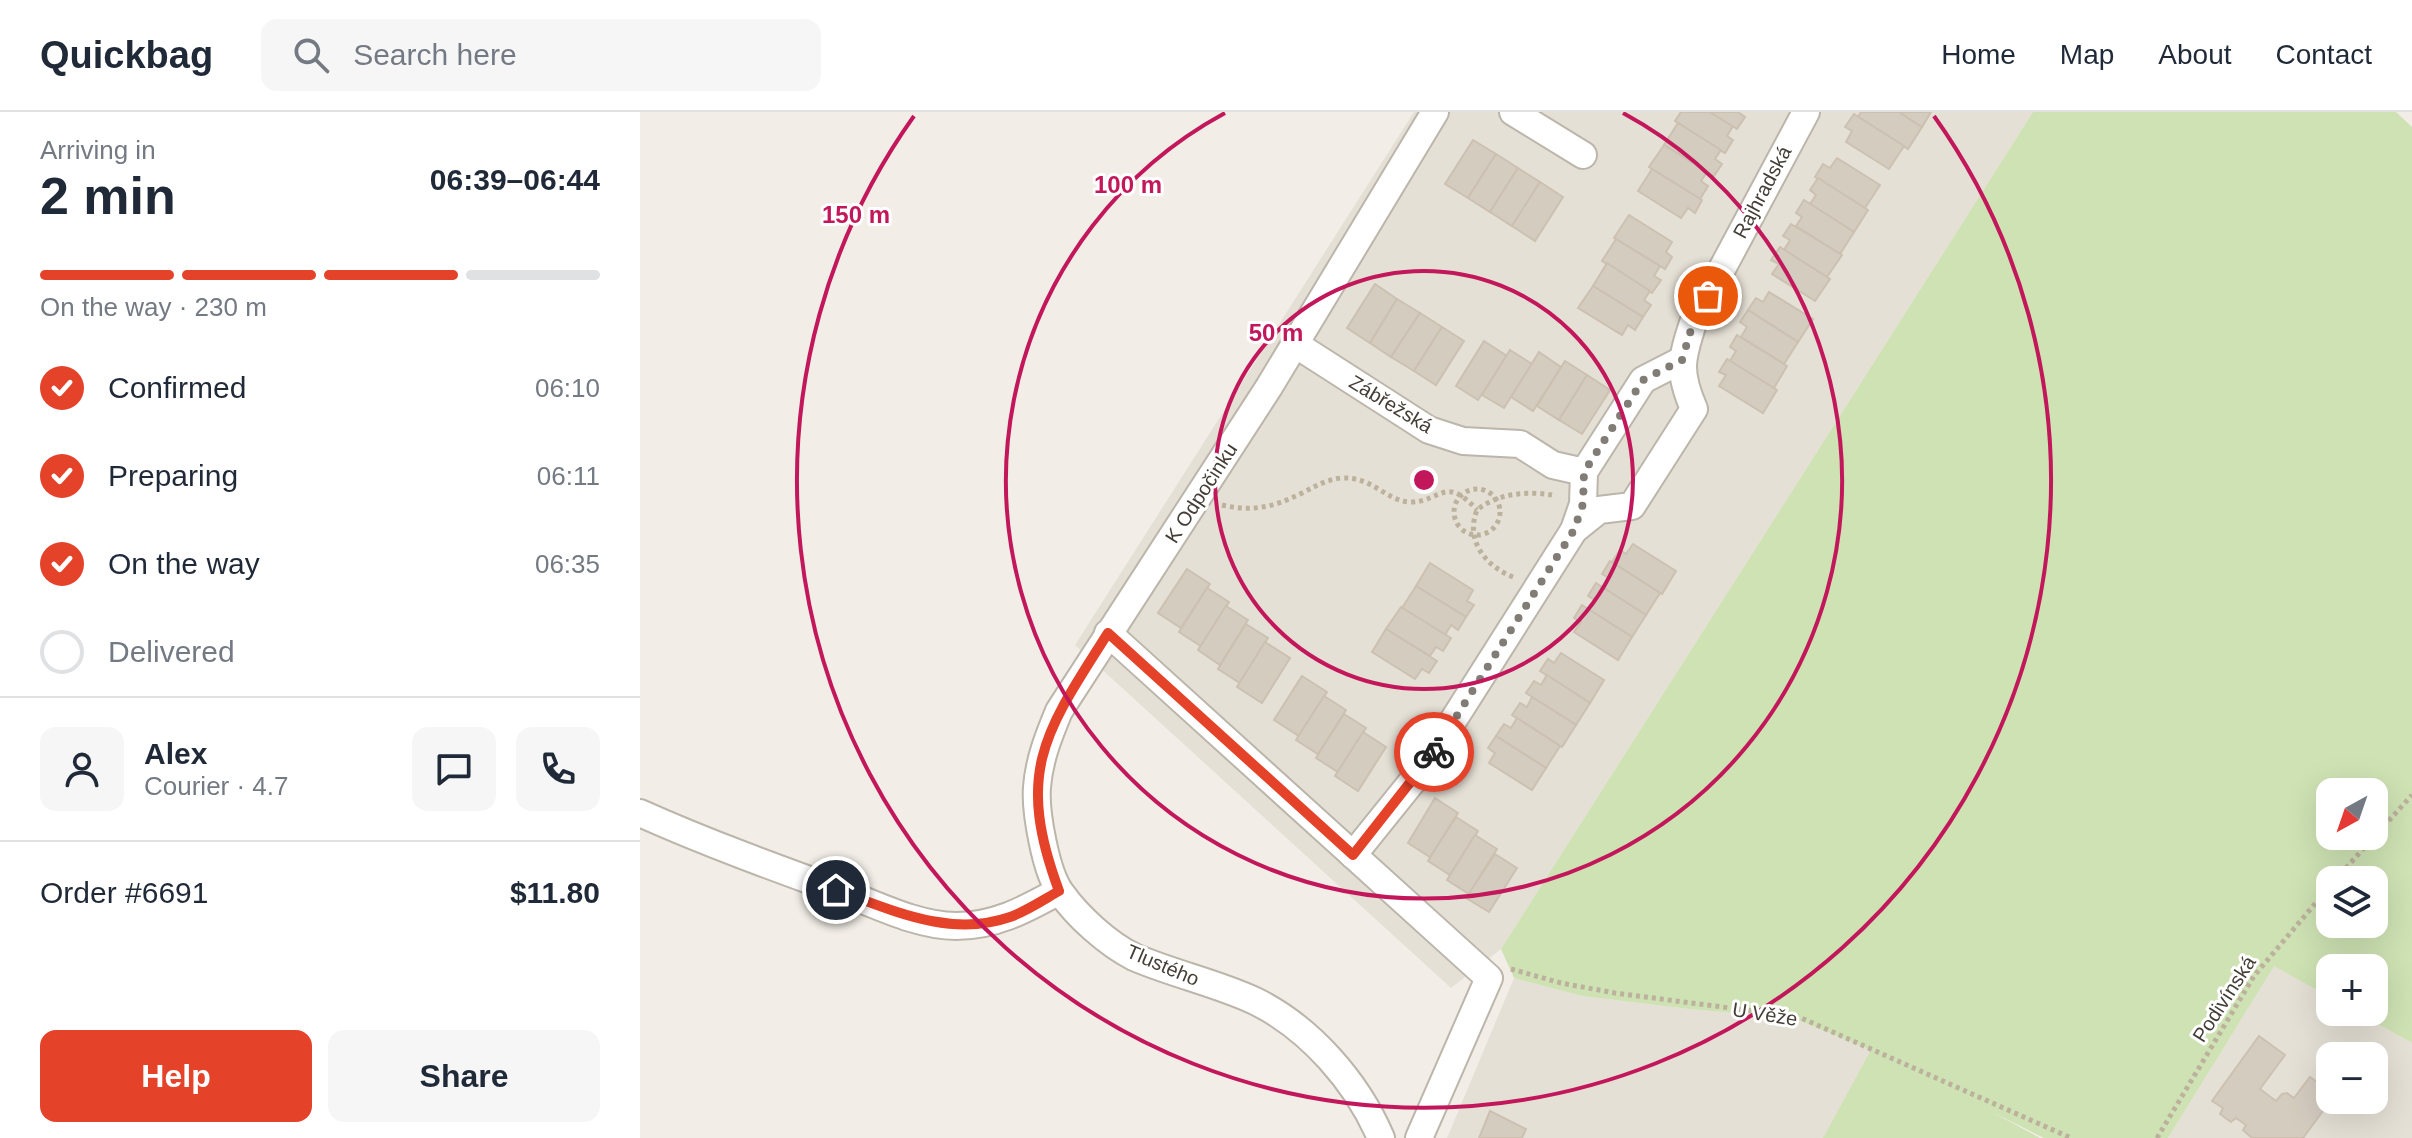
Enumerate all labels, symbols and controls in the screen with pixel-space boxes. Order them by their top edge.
search box [261,19,821,91]
icon: search [289,33,333,77]
text: Quickbag [40,34,213,76]
text: Search here [353,38,517,71]
text: Home [1941,39,2016,70]
text: Map [2060,39,2114,70]
text: About [2158,39,2232,70]
text: Contact [2276,39,2372,70]
text: Arriving in [40,135,156,165]
street label: Rajhradská [1729,141,1796,242]
text: 06:39–06:44 [430,163,600,196]
text: 2 min [40,167,176,225]
text: 100 m [1094,171,1162,198]
text: 150 m [822,201,890,228]
pin [1674,262,1742,330]
icon: bag [1686,274,1730,318]
text: On the way · 230 m [40,292,267,322]
text: 50 m [1249,319,1303,346]
icon: check [40,366,84,410]
text: Confirmed [108,371,246,404]
street label: Zábřežská [1345,371,1437,438]
text: 06:10 [535,373,600,403]
street label: K Odpočinku [1161,439,1241,547]
icon: check [40,454,84,498]
text: Preparing [108,459,238,492]
text: 06:11 [537,461,600,491]
centre of rings [1410,466,1438,494]
icon: check [40,542,84,586]
text: On the way [108,547,260,580]
text: 06:35 [535,549,600,579]
text: Delivered [108,635,235,668]
courier [1394,712,1474,792]
button: person [40,727,124,811]
button: chat [412,727,496,811]
button: phone [516,727,600,811]
icon: bike [1412,730,1456,774]
text: Alex [144,737,207,770]
text: Courier · 4.7 [144,771,289,801]
north arrow [2316,778,2388,850]
map controls [2316,778,2388,1114]
pin [802,856,870,924]
button: layers [2316,866,2388,938]
icon: home [814,868,858,912]
text: Order #6691 [40,876,208,909]
text: $11.80 [510,876,600,909]
street label: Tlustého [1123,940,1203,990]
street label: Podivínská [2188,951,2260,1046]
button: + [2316,954,2388,1026]
street label: U Věže [1731,998,1799,1030]
button: Help [40,1030,312,1122]
button: Share [328,1030,600,1122]
button: − [2316,1042,2388,1114]

